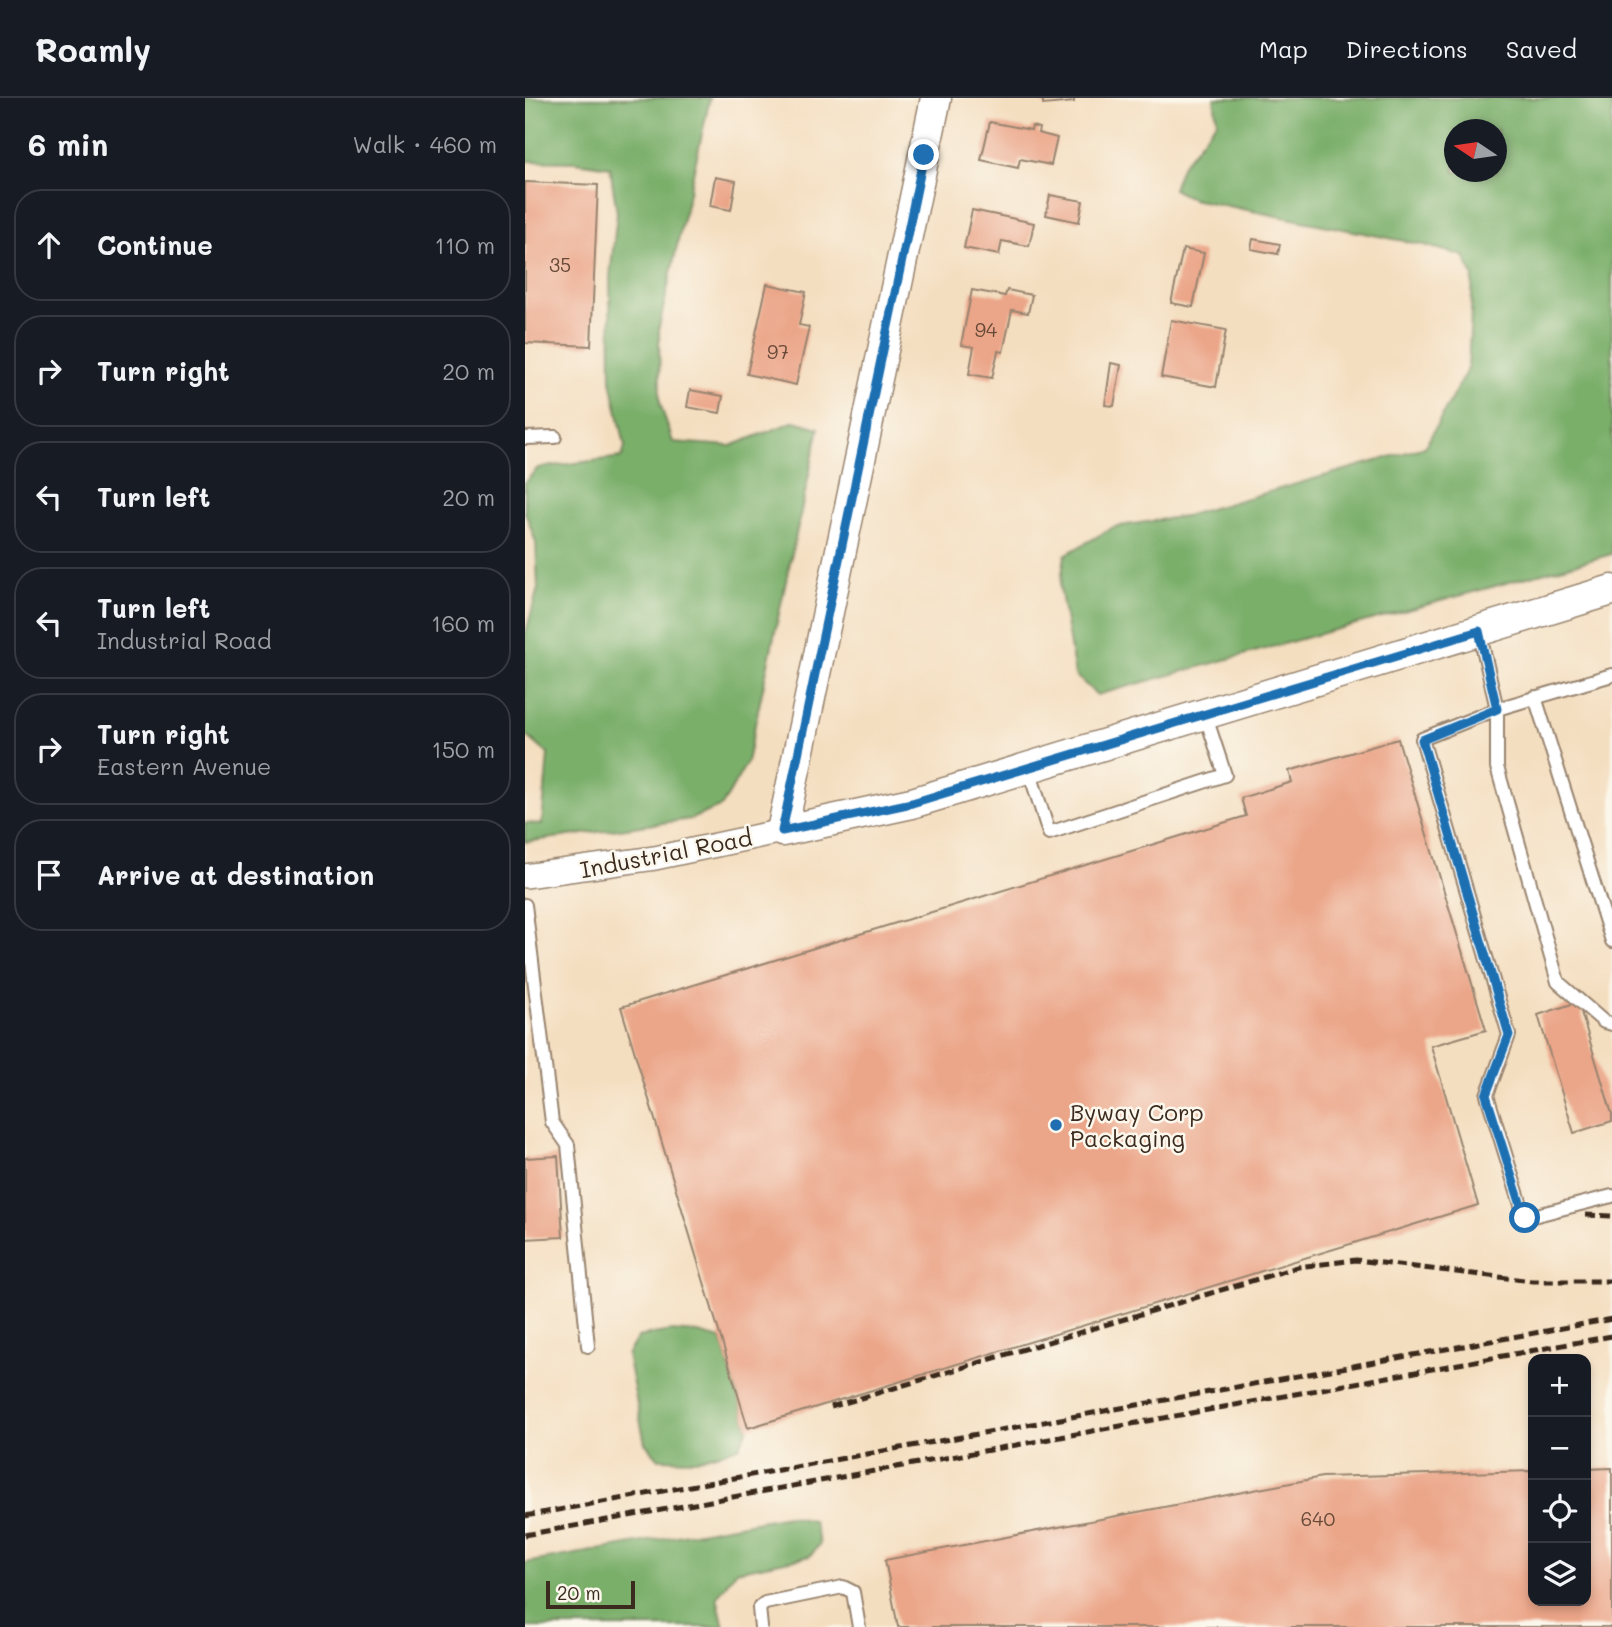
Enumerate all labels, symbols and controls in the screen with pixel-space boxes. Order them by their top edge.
text: Roamly [35,27,151,70]
text: Map [1259,33,1308,64]
text: Directions [1346,33,1468,64]
text: Saved [1506,33,1577,64]
north arrow [1444,119,1507,182]
text: 6 min [28,124,108,164]
text: Walk · 460 m [352,129,497,159]
route end [908,139,939,170]
icon: ahead [30,226,68,264]
text: Continue [97,228,213,262]
text: 110 m [435,230,495,260]
house number: 35 [549,252,571,277]
house number: 94 [975,317,997,342]
house number: 97 [767,339,789,364]
icon: right [30,352,68,390]
text: Turn right [97,354,230,388]
text: 20 m [442,356,495,386]
icon: left [30,478,68,516]
text: Turn left [97,480,210,514]
text: 20 m [442,482,495,512]
text: Turn left [97,591,210,625]
icon: left [30,604,68,642]
text: 160 m [431,608,495,638]
text: Industrial Road [97,625,272,655]
text: Turn right [97,717,230,751]
icon: right [30,730,68,768]
text: 150 m [431,734,495,764]
text: Eastern Avenue [97,751,271,781]
street label: Industrial Road [577,822,755,884]
icon: arrive [30,856,68,894]
text: Arrive at destination [97,858,374,892]
place label: Byway Corp Packaging [1070,1097,1204,1153]
marker: Byway Corp Packaging [1048,1117,1064,1133]
route start [1509,1202,1540,1233]
map controls [1528,1354,1591,1606]
button: + [1528,1354,1591,1417]
button: − [1528,1417,1591,1480]
button: locate [1528,1480,1591,1543]
house number: 640 [1301,1506,1335,1531]
button: layers [1528,1543,1591,1606]
scale bar [546,1578,635,1610]
text: 20 m [557,1580,601,1605]

